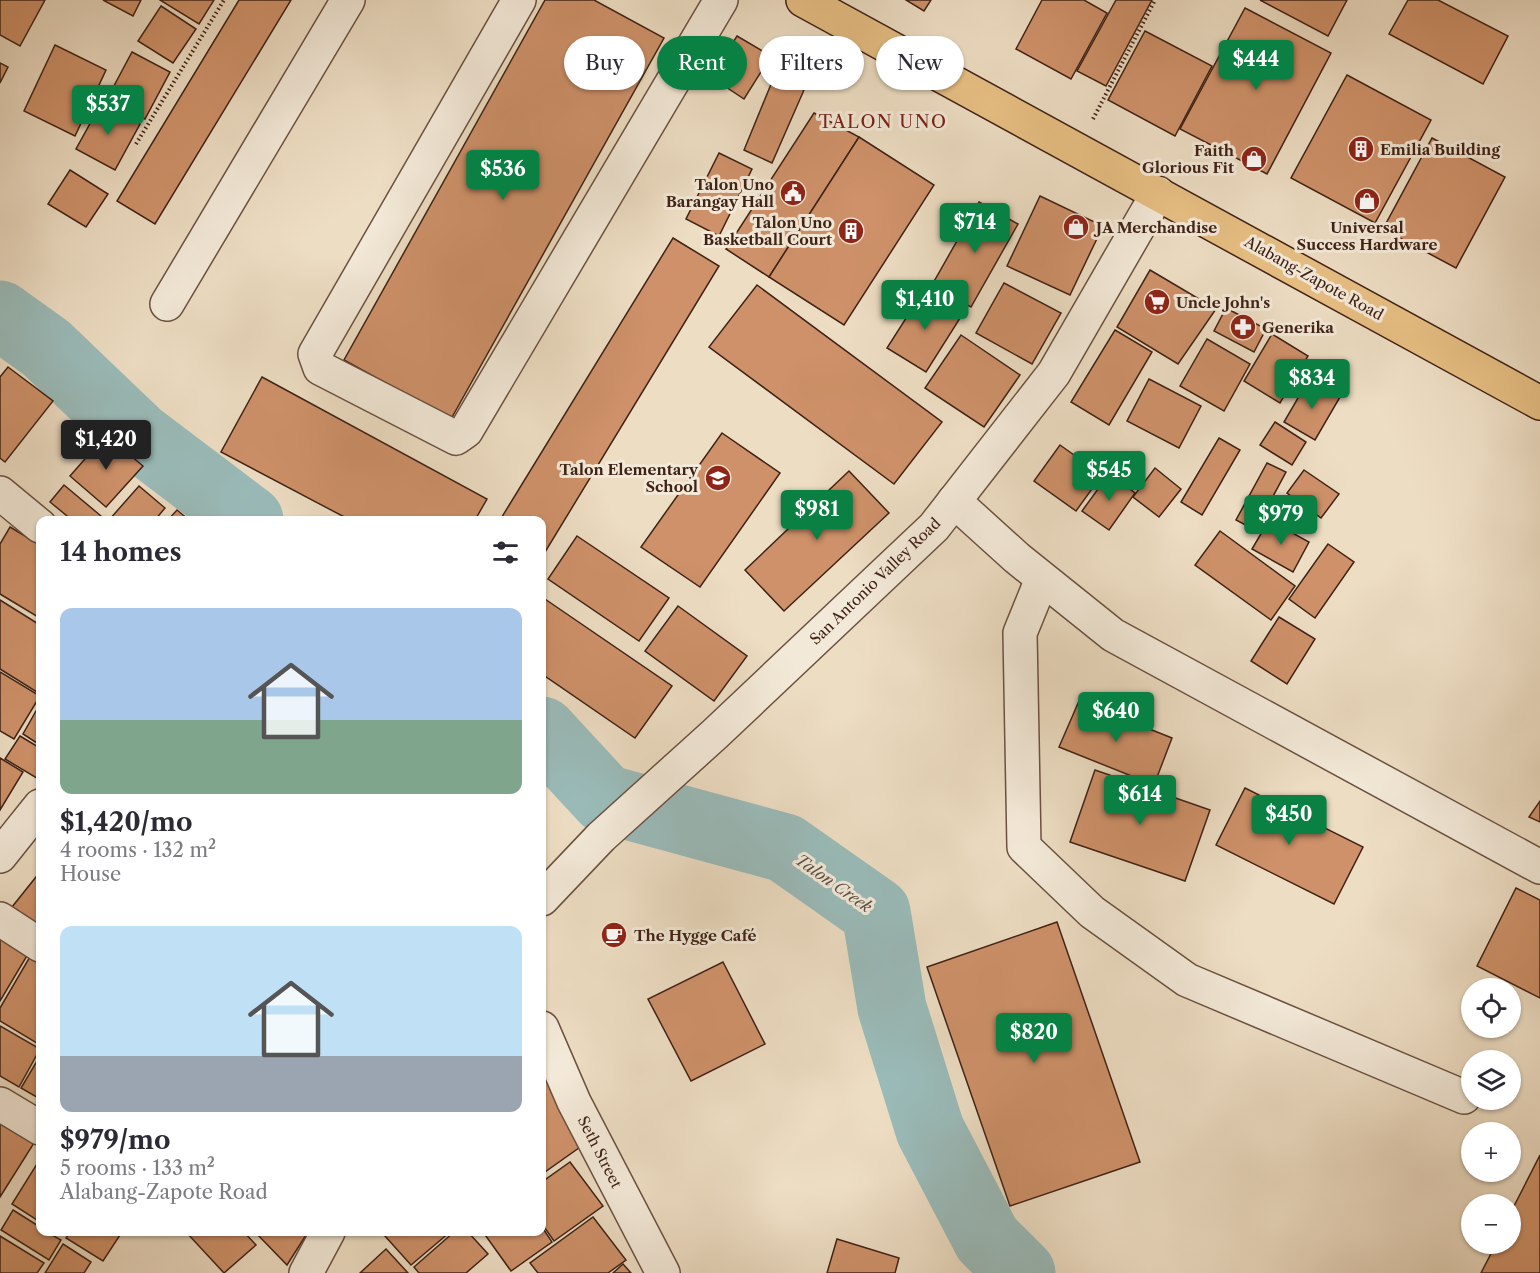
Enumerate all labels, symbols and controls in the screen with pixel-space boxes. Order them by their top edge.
chip: Buy [564,36,645,90]
chip: Rent [657,36,747,90]
chip: Filters [759,36,864,90]
chip: New [876,36,964,90]
pin: $444 [1220,40,1292,91]
text: $444 [1233,47,1279,71]
pin: $537 [72,85,144,136]
text: $537 [86,92,130,116]
district label: TALON UNO [819,111,947,133]
building icon: Emilia Building [1346,134,1376,164]
place label: Emilia Building [1380,140,1500,159]
place label: Faith Glorious Fit [1142,141,1235,177]
shop icon: Faith Glorious Fit [1239,144,1269,174]
pin: $536 [467,150,539,201]
text: $536 [480,157,526,181]
place label: Talon Uno Barangay Hall [666,175,774,211]
public building icon: Talon Uno Barangay Hall [778,178,808,208]
shop icon: Universal Success Hardware [1352,186,1382,216]
pin: $714 [939,203,1011,254]
text: $714 [954,210,996,234]
shop icon: JA Merchandise [1061,212,1091,242]
place label: Talon Uno Basketball Court [703,213,832,249]
building icon: Talon Uno Basketball Court [836,216,866,246]
place label: JA Merchandise [1093,218,1217,237]
place label: Universal Success Hardware [1297,218,1437,254]
street label: Alabang-Zapote Road [1240,231,1387,324]
pin: $1,410 [876,280,974,331]
text: $1,410 [895,287,955,311]
supermarket icon: Uncle John's [1142,287,1172,317]
place label: Uncle John's [1176,293,1270,312]
pharmacy icon: Generika [1228,312,1258,342]
place label: Generika [1262,318,1334,337]
pin: $834 [1276,359,1348,410]
text: $834 [1289,366,1335,390]
pin: $1,420 [57,420,155,471]
text: $1,420 [75,427,137,451]
pin: $545 [1073,451,1145,502]
text: $545 [1086,458,1132,482]
place label: Talon Elementary School [560,460,699,496]
school or university icon: Talon Elementary School [703,463,733,493]
pin: $981 [781,490,853,541]
pin: $979 [1245,495,1317,546]
text: $981 [795,497,839,521]
text: $979 [1258,502,1304,526]
street label: San Antonio Valley Road [806,514,944,648]
text: 14 homes [60,536,182,568]
icon: filters [489,536,522,569]
icon: home [237,647,345,755]
pin: $640 [1080,692,1152,743]
text: $640 [1092,699,1140,723]
pin: $614 [1104,775,1176,826]
text: $614 [1118,782,1162,806]
pin: $450 [1253,795,1325,846]
text: $450 [1266,802,1312,826]
text: $1,420/mo [60,806,192,838]
text: 4 rooms · 132 m² [60,838,216,862]
water label: Talon Creek [792,849,877,917]
text: House [60,862,121,886]
cafe icon: The Hygge Café [599,920,629,950]
place label: The Hygge Café [634,926,757,945]
icon: home [237,965,345,1073]
map controls [1461,978,1521,1254]
button: locate [1461,978,1521,1038]
pin: $820 [998,1013,1070,1064]
text: $820 [1010,1020,1058,1044]
button: layers [1461,1050,1521,1110]
street label: Seth Street [574,1113,627,1192]
button: + [1461,1122,1521,1182]
text: $979/mo [60,1124,171,1156]
text: 5 rooms · 133 m² [60,1156,215,1180]
text: Alabang-Zapote Road [60,1180,268,1204]
button: − [1461,1194,1521,1254]

